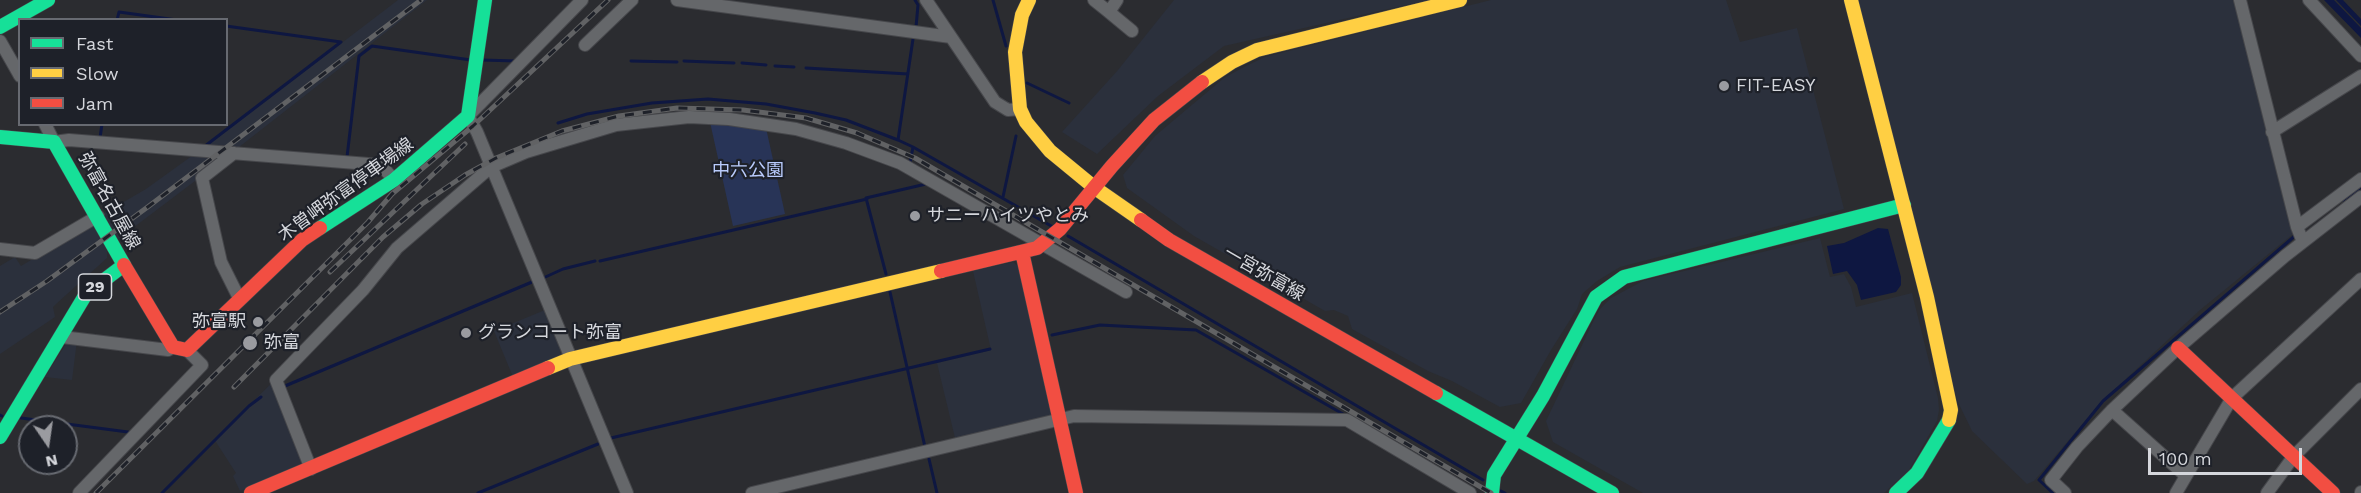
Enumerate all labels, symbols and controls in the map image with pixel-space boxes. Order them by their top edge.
legend [18,18,228,126]
text: Fast [76,33,113,54]
text: Slow [76,63,119,84]
place label: FIT-EASY [1736,75,1815,97]
marker: FIT-EASY [1717,79,1731,93]
text: Jam [76,93,113,114]
street label: 木曽岬弥富停車場線 [274,134,418,246]
street label: 弥富名古屋線 [73,149,145,253]
park label: 中六公園 [712,160,784,182]
place label: サニーハイツやとみ [927,205,1089,227]
marker: サニーハイツやとみ [908,209,922,223]
street label: 一宮弥富線 [1220,242,1308,306]
road number: 29 [78,274,112,300]
place label: 弥富駅 [192,311,246,333]
marker: 弥富駅 [251,315,265,329]
place label: グランコート弥富 [478,322,622,344]
marker: グランコート弥富 [459,326,473,340]
place label: 弥富 [264,332,300,354]
marker: 弥富 [241,334,259,352]
north arrow [18,415,78,475]
scale bar [2151,436,2306,474]
text: 100 m [2159,448,2212,469]
text: N [44,450,60,472]

